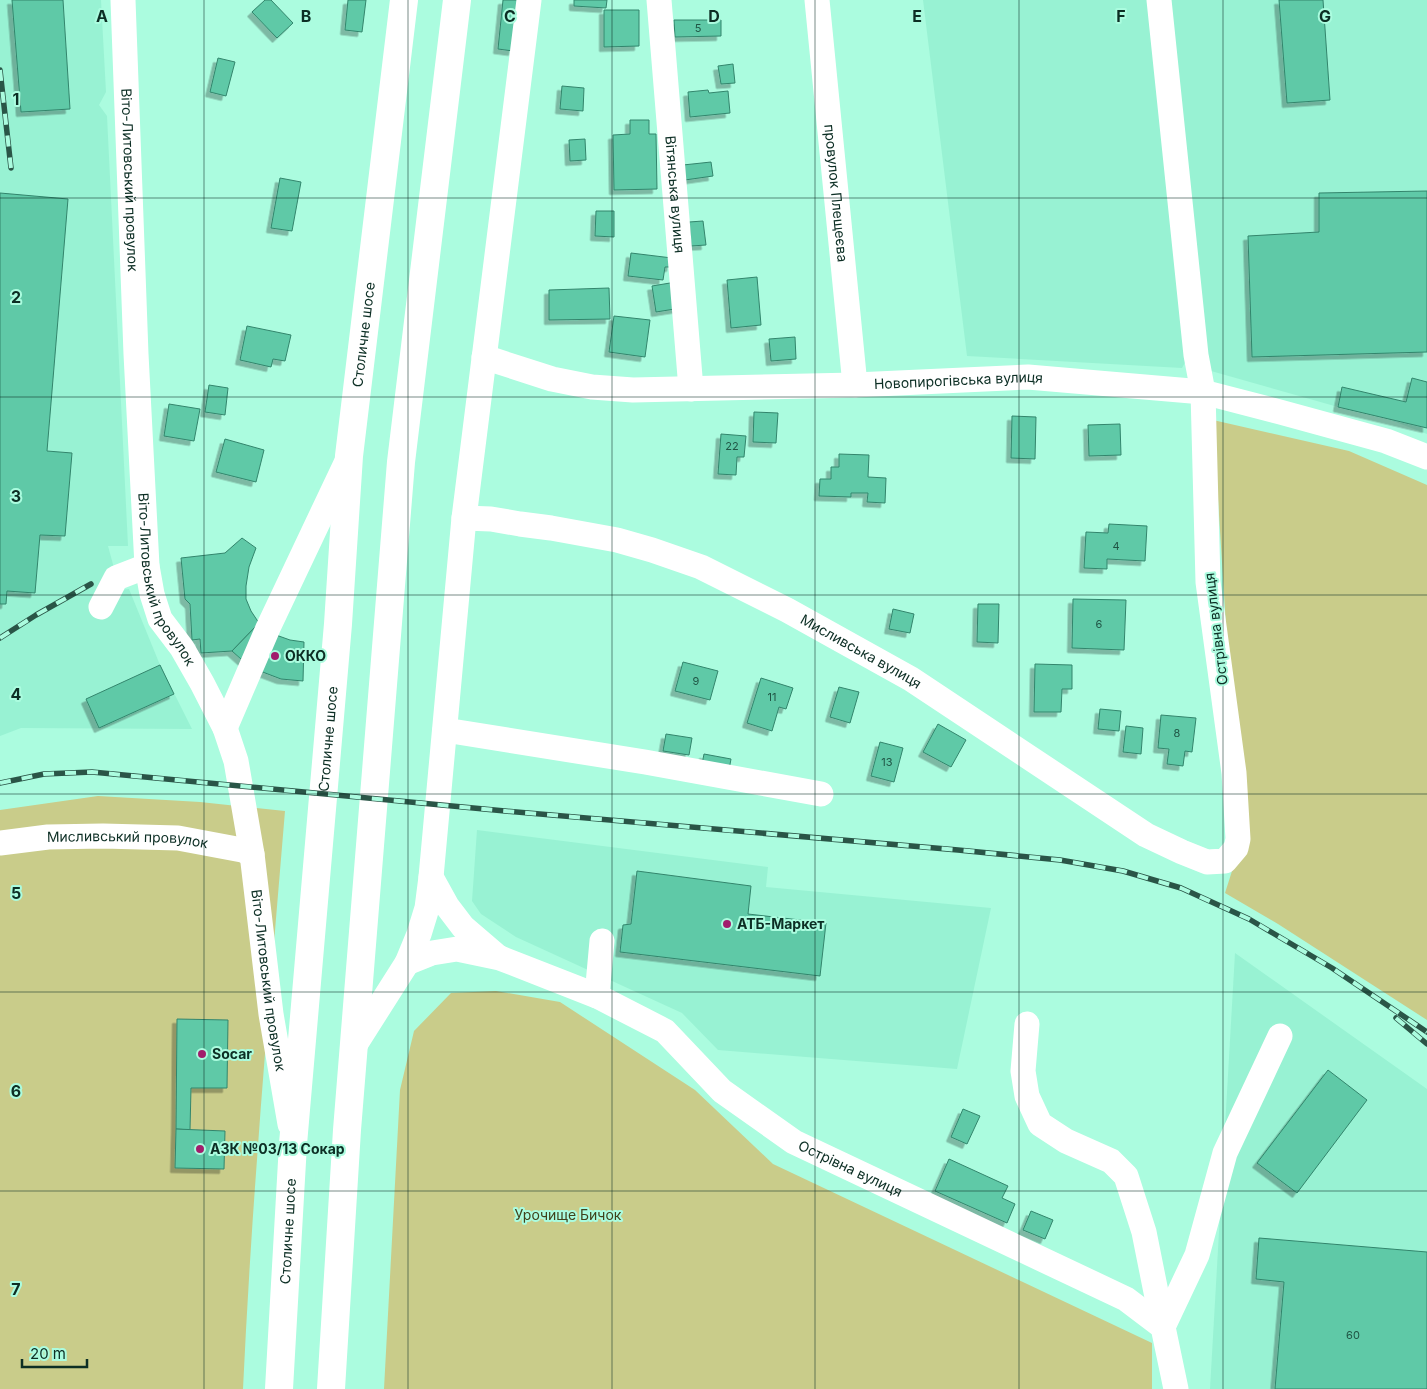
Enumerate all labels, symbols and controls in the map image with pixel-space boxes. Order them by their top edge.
text: A [96,6,108,26]
text: B [301,6,311,26]
text: C [504,6,516,26]
text: D [708,6,720,26]
text: E [912,6,922,26]
text: F [1116,6,1126,26]
text: G [1319,6,1331,26]
house number: 5 [695,21,702,35]
street label: Віто-Литовський провулок [118,88,142,272]
text: 1 [13,89,19,109]
street label: провулок Плещеєва [821,123,852,263]
street label: Вітянська вулиця [662,135,689,254]
street label: Столичне шосе [348,281,378,388]
text: 2 [11,287,21,307]
street label: Новопирогівська вулиця [874,368,1044,392]
house number: 22 [725,439,739,453]
text: 3 [11,486,21,506]
street label: Віто-Литовський провулок [135,492,200,669]
house number: 4 [1112,539,1120,553]
street label: Острівна вулиця [1200,572,1231,686]
street label: Мисливська вулиця [798,610,925,692]
house number: 6 [1096,617,1103,631]
place label: ОККО [285,647,326,664]
marker: ОККО [269,650,281,662]
house number: 9 [693,674,700,688]
text: 4 [11,684,22,704]
street label: Столичне шосе [315,685,341,792]
house number: 11 [768,690,776,704]
house number: 8 [1174,726,1181,740]
house number: 13 [881,755,893,769]
street label: Мисливський провулок [47,827,210,852]
text: 5 [11,883,21,903]
street label: Віто-Литовський провулок [248,888,290,1073]
place label: АТБ-Маркет [737,915,825,932]
marker: АТБ-Маркет [721,918,733,930]
place label: Socar [212,1045,252,1062]
marker: Socar [196,1048,208,1060]
text: 6 [11,1081,21,1101]
street label: Острівна вулиця [796,1136,905,1200]
place label: АЗК №03/13 Сокар [210,1140,345,1157]
marker: АЗК №03/13 Сокар [194,1143,206,1155]
street label: Столичне шосе [276,1178,299,1285]
park label: Урочище Бичок [515,1206,622,1223]
text: 7 [11,1279,21,1299]
house number: 60 [1346,1328,1360,1342]
scale bar [22,1336,88,1368]
text: 20 m [30,1344,66,1363]

